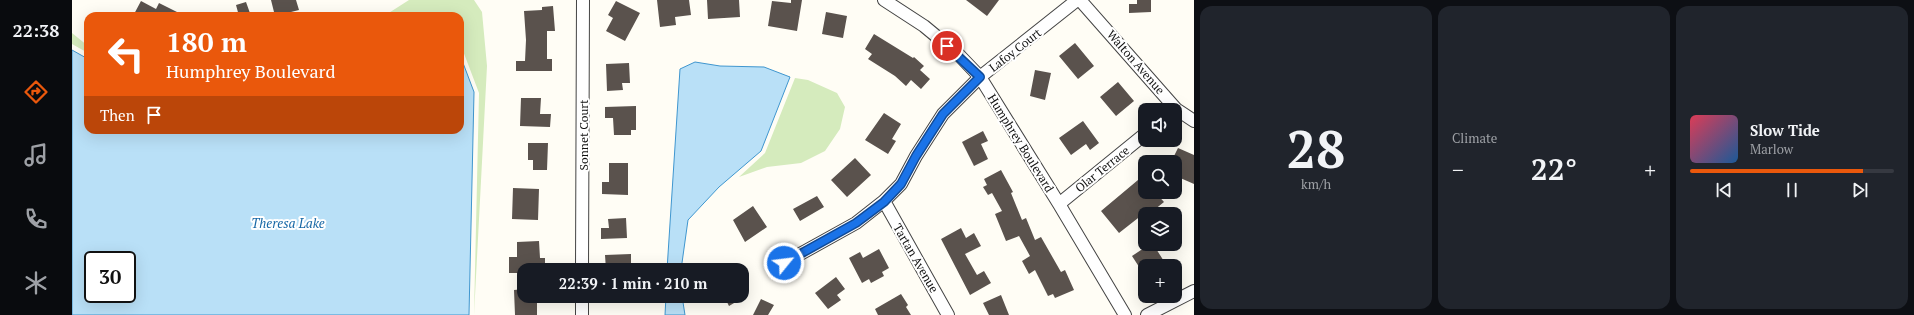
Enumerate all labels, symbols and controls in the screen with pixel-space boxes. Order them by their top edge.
text: 22:38 [13,18,59,42]
text: 180 m [166,23,247,60]
street label: Lafoy Court [986,25,1044,75]
street label: Walton Avenue [1104,27,1168,97]
icon: left [100,28,152,80]
pin [930,29,964,63]
icon: arrive [936,35,958,57]
text: Humphrey Boulevard [166,59,335,83]
icon: directions [22,78,50,106]
street label: Humphrey Boulevard [985,91,1057,195]
street label: Sonnet Court [576,99,591,170]
map controls [1138,103,1182,303]
button: sound [1138,103,1182,147]
icon: arrive [143,104,165,126]
text: Then [100,105,135,125]
text: 28 [1287,114,1345,183]
text: Slow Tide [1750,120,1820,140]
text: Climate [1452,129,1497,147]
text: Marlow [1750,140,1793,158]
icon: music [22,141,50,169]
street label: Olar Terrace [1072,143,1132,195]
text: 22° [1531,149,1577,189]
button: search [1138,155,1182,199]
text: − [1452,155,1464,184]
text: + [1644,155,1656,184]
text: km/h [1301,175,1331,193]
icon: previous [1713,179,1735,201]
icon: pause [1781,179,1803,201]
icon: next [1849,179,1871,201]
icon: phone [22,205,50,233]
button: layers [1138,207,1182,251]
water label: Theresa Lake [251,214,325,232]
street label: Tartan Avenue [890,221,942,295]
position arrow [763,242,805,284]
speed limit sign: 30 [84,251,136,303]
button: + [1138,259,1182,303]
icon: climate [22,269,50,297]
text: 22:39 · 1 min · 210 m [559,273,707,293]

